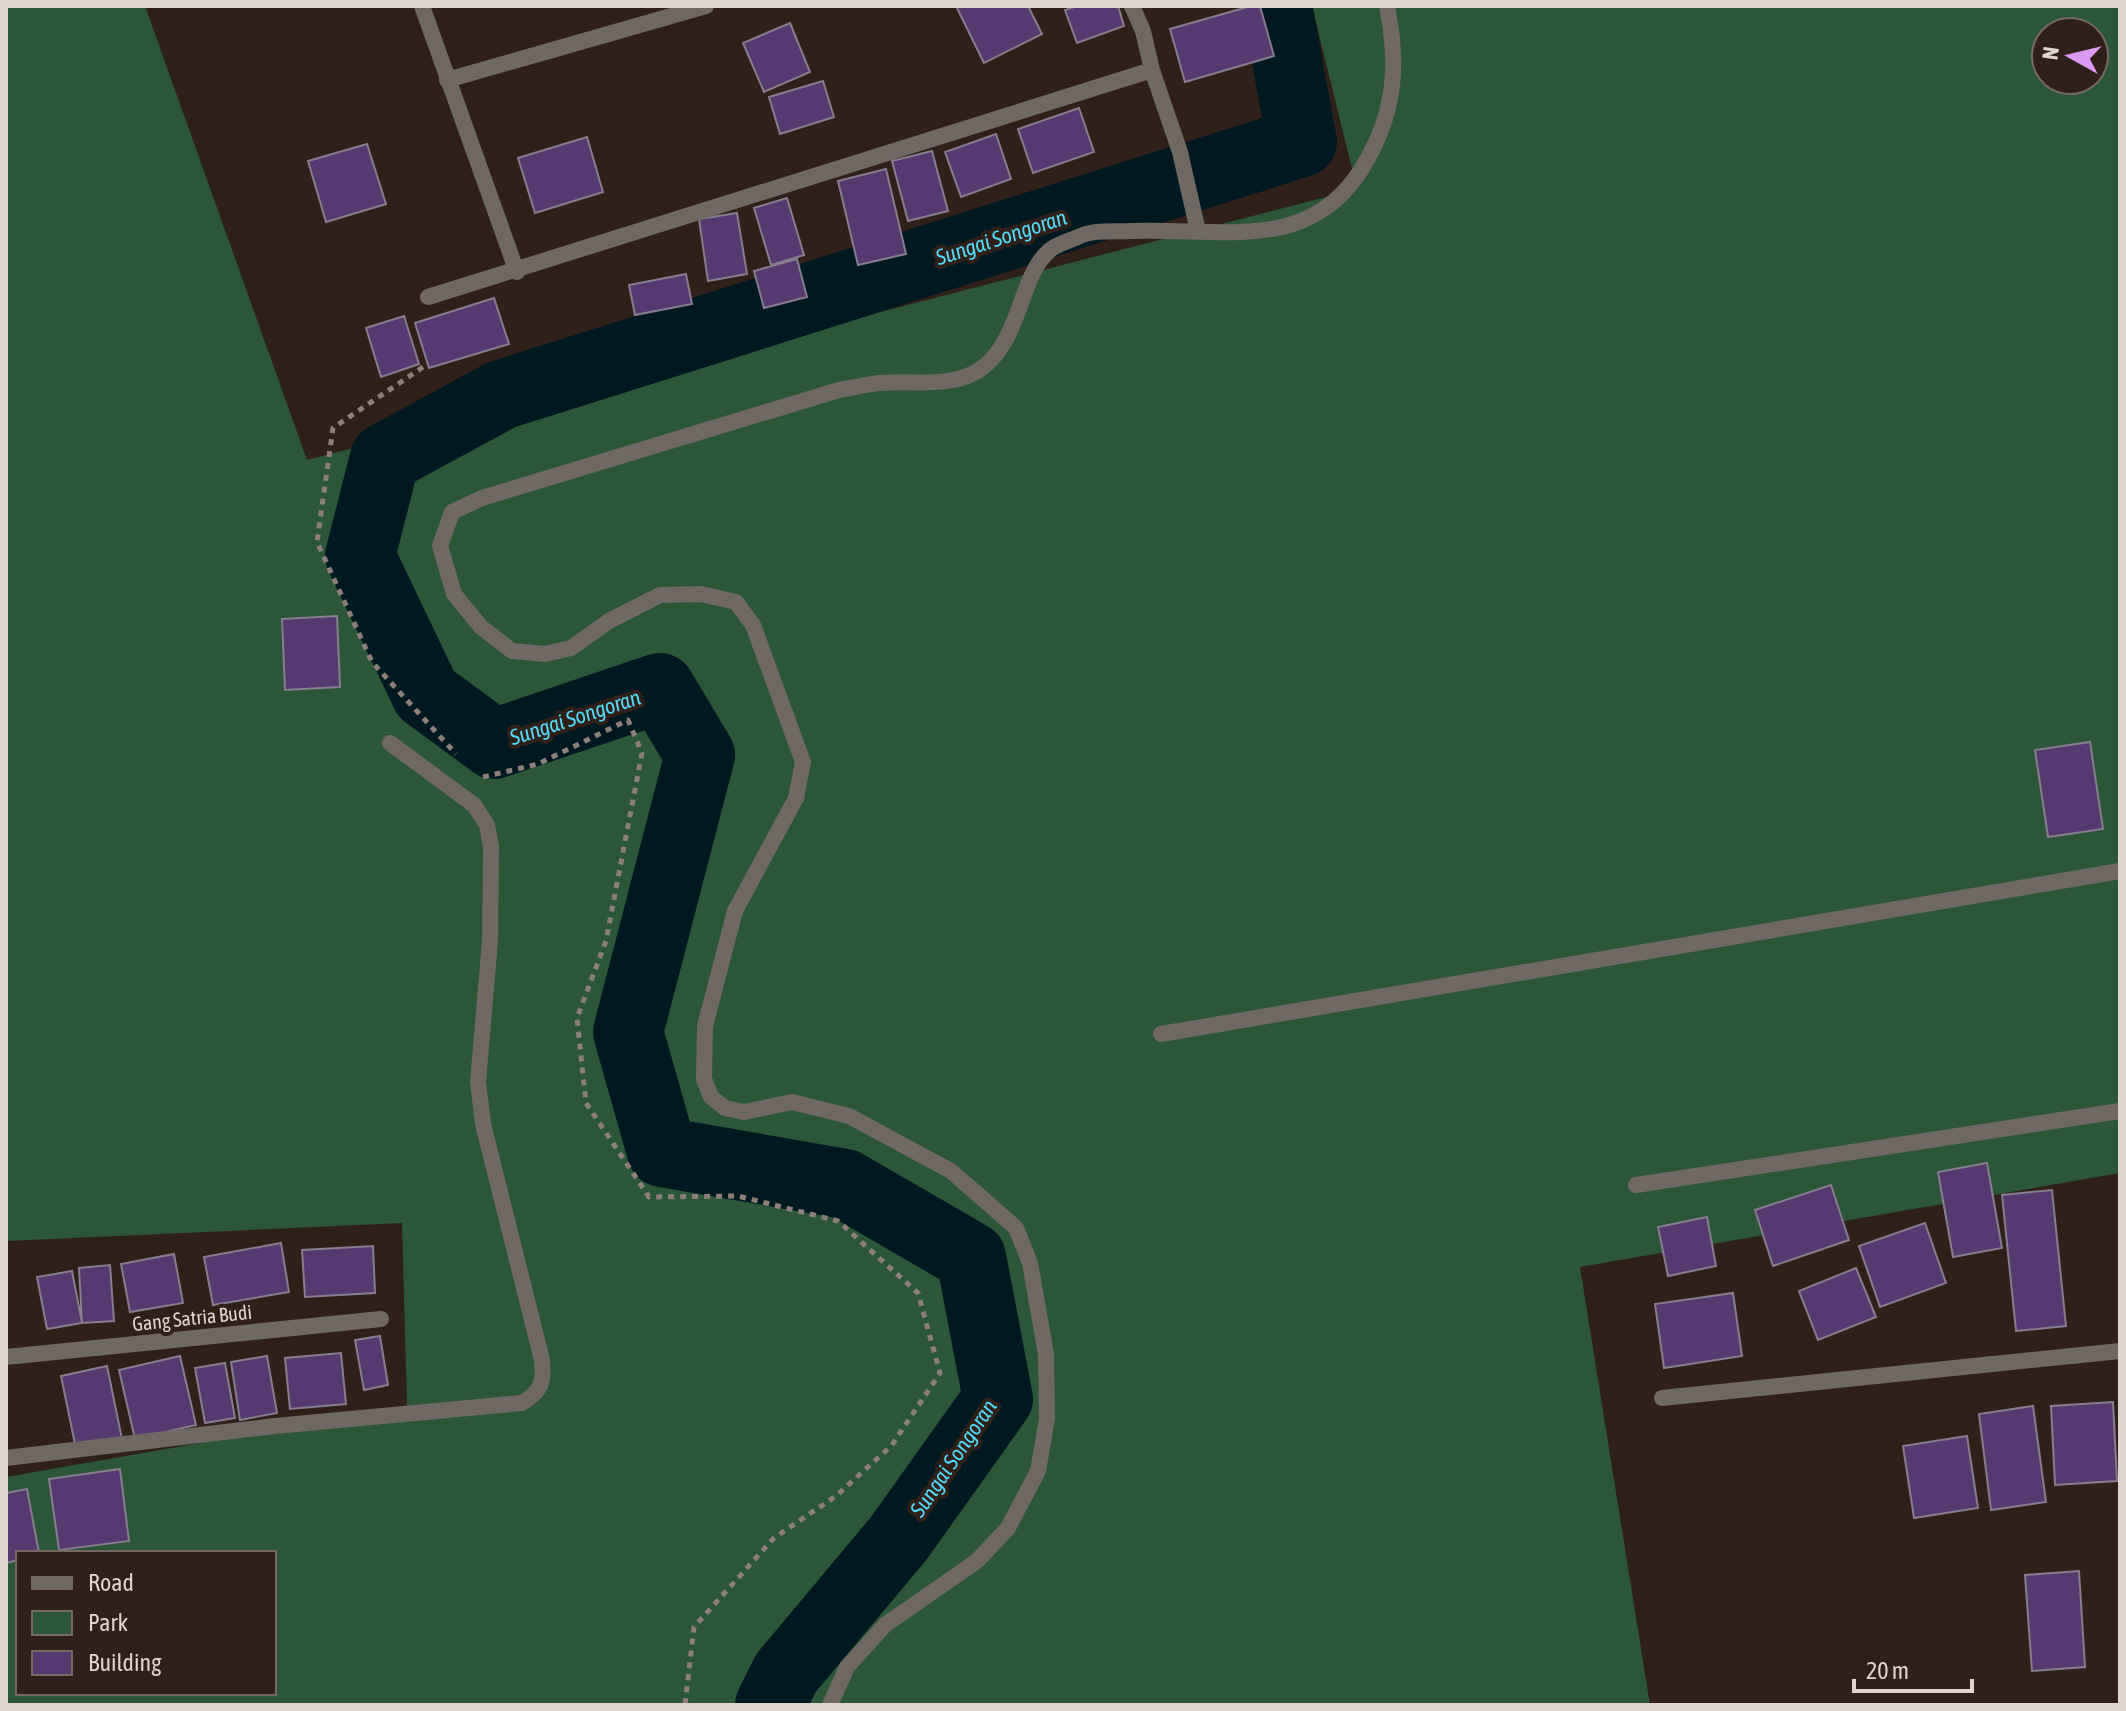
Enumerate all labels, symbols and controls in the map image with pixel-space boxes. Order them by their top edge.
north arrow [2030,16,2110,96]
text: N [2036,45,2064,61]
water label: Sungai Songoran [931,204,1070,271]
water label: Sungai Songoran [505,684,644,751]
street label: Gang Satria Budi [131,1300,253,1335]
water label: Sungai Songoran [904,1394,1002,1522]
legend [16,1551,276,1695]
text: Road [88,1569,134,1596]
text: Park [88,1609,129,1636]
scale bar [1854,1643,1972,1693]
text: Building [88,1649,162,1676]
text: 20 m [1866,1657,1909,1684]

